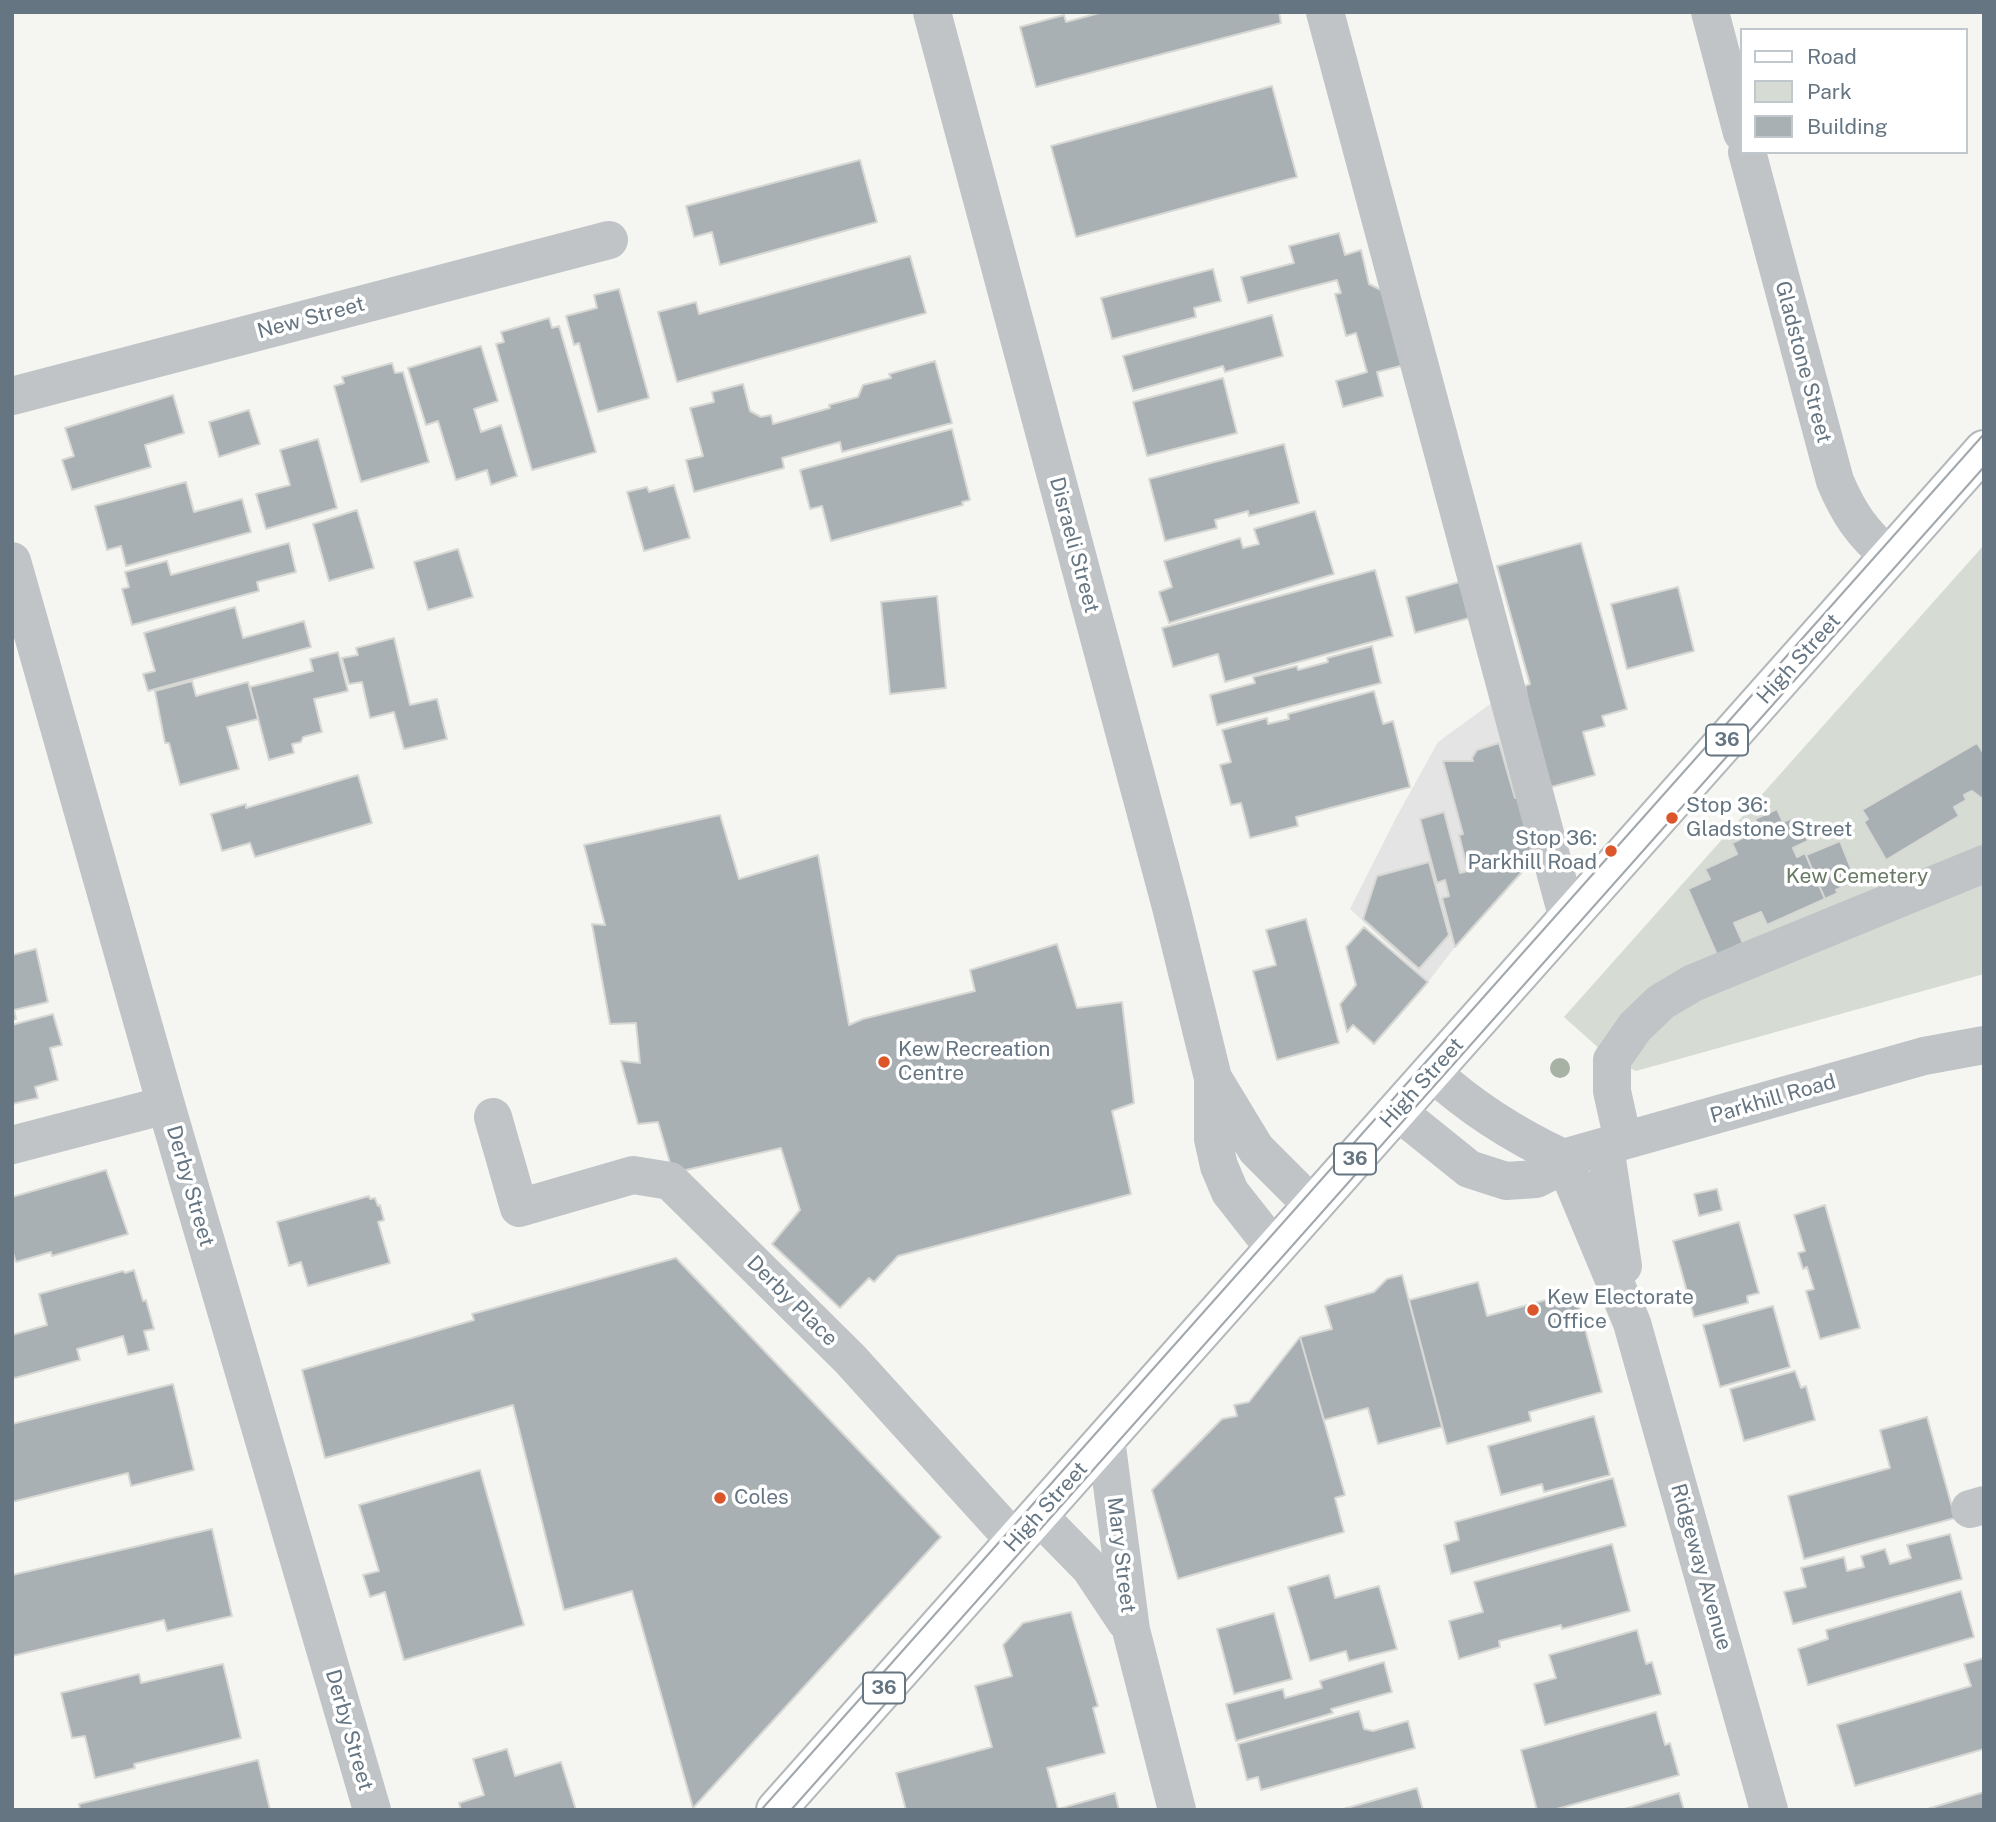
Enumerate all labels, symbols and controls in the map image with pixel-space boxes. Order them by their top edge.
legend [1741,28,1968,154]
text: Road [1807,44,1857,69]
text: Park [1807,79,1852,104]
text: Building [1807,114,1888,139]
street label: Gladstone Street [1769,278,1837,446]
street label: New Street [254,292,368,344]
street label: Disraeli Street [1044,474,1104,616]
street label: High Street [1752,609,1846,709]
road number: 36 [1706,724,1748,755]
place label: Stop 36: Gladstone Street [1686,793,1852,843]
marker: Stop 36: Gladstone Street [1664,810,1680,826]
place label: Stop 36: Parkhill Road [1468,826,1597,876]
marker: Stop 36: Parkhill Road [1603,843,1619,859]
park label: Kew Cemetery [1786,864,1928,890]
street label: High Street [1375,1033,1469,1133]
place label: Kew Recreation Centre [898,1037,1050,1087]
marker: Kew Recreation Centre [876,1054,892,1070]
street label: Parkhill Road [1707,1069,1839,1129]
street label: Derby Street [161,1123,219,1249]
road number: 36 [1334,1144,1376,1175]
street label: Derby Place [741,1250,843,1352]
place label: Kew Electorate Office [1547,1285,1694,1335]
marker: Kew Electorate Office [1525,1302,1541,1318]
street label: High Street [999,1457,1093,1557]
street label: Ridgeway Avenue [1665,1481,1737,1653]
place label: Coles [734,1485,789,1511]
marker: Coles [712,1490,728,1506]
street label: Mary Street [1101,1496,1141,1614]
street label: Derby Street [320,1667,378,1793]
road number: 36 [863,1672,905,1704]

